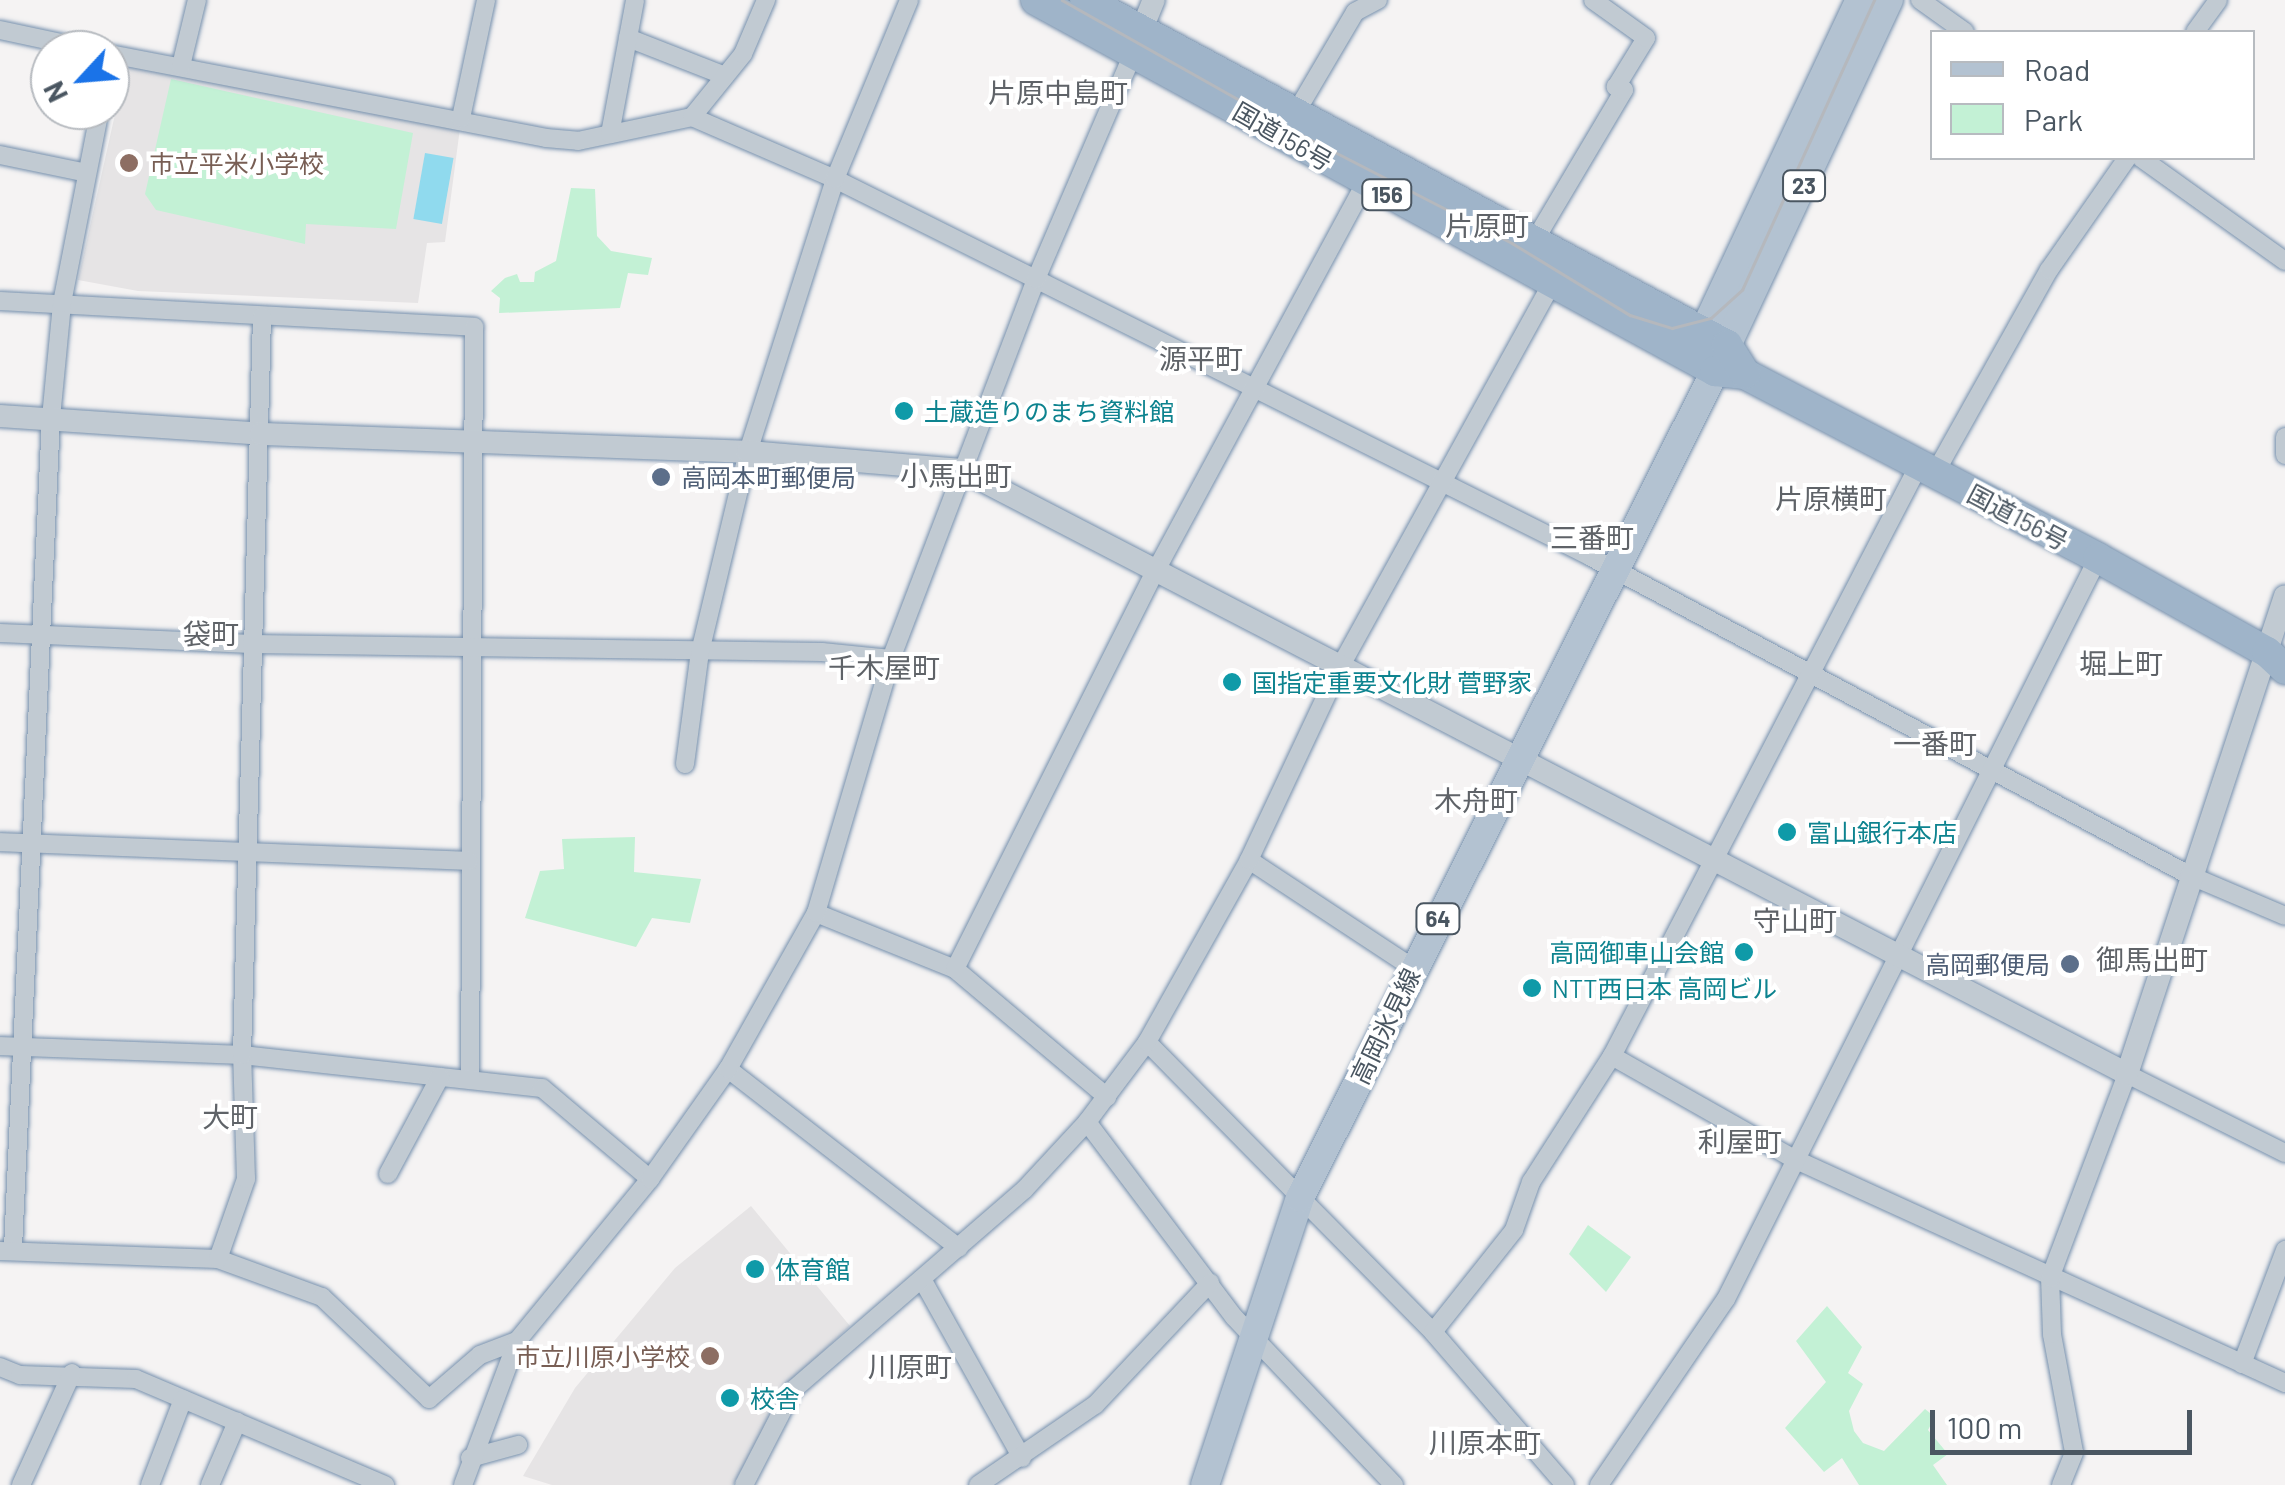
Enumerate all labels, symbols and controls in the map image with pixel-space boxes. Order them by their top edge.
north arrow [30,30,130,130]
legend [1930,30,2255,160]
text: Road [2024,51,2090,87]
district label: 片原中島町 [988,75,1128,109]
text: N [35,76,74,108]
street label: 国道156号 [1228,96,1338,176]
text: Park [2024,101,2083,137]
place label: 市立平米小学校 [149,148,324,178]
marker: 市立平米小学校 [118,152,140,174]
road number: 23 [1782,169,1826,203]
road number: 156 [1360,178,1414,212]
district label: 片原町 [1445,208,1529,242]
district label: 源平町 [1159,341,1243,375]
place label: 土蔵造りのまち資料館 [924,396,1174,426]
marker: 土蔵造りのまち資料館 [893,400,915,422]
district label: 小馬出町 [900,458,1012,492]
place label: 高岡本町郵便局 [681,462,856,492]
marker: 高岡本町郵便局 [650,466,672,488]
street label: 国道156号 [1963,478,2073,556]
district label: 片原横町 [1775,481,1887,515]
district label: 三番町 [1550,520,1634,554]
district label: 袋町 [183,616,239,650]
district label: 堀上町 [2079,646,2163,680]
district label: 千木屋町 [828,650,940,684]
place label: 国指定重要文化財 菅野家 [1252,667,1532,697]
marker: 国指定重要文化財 菅野家 [1221,671,1243,693]
district label: 一番町 [1893,726,1977,760]
district label: 木舟町 [1434,783,1518,817]
place label: 富山銀行本店 [1807,817,1957,847]
marker: 富山銀行本店 [1776,821,1798,843]
road number: 64 [1413,902,1463,936]
district label: 守山町 [1753,903,1837,937]
place label: 高岡御車山会館 [1549,937,1724,967]
marker: 高岡御車山会館 [1733,941,1755,963]
district label: 御馬出町 [2096,942,2208,976]
place label: 高岡郵便局 [1925,949,2050,979]
marker: 高岡郵便局 [2059,953,2081,975]
street label: 高岡氷見線 [1344,963,1426,1089]
place label: NTT西日本 高岡ビル [1552,973,1777,1003]
marker: NTT西日本 高岡ビル [1521,977,1543,999]
district label: 大町 [202,1099,258,1133]
district label: 利屋町 [1698,1124,1782,1158]
place label: 体育館 [775,1254,850,1284]
marker: 体育館 [744,1258,766,1280]
place label: 市立川原小学校 [515,1341,690,1371]
marker: 市立川原小学校 [699,1345,721,1367]
district label: 川原町 [868,1349,952,1383]
place label: 校舎 [750,1383,800,1413]
marker: 校舎 [719,1387,741,1409]
scale bar [1935,1390,2198,1452]
text: 100 m [1947,1409,2022,1445]
district label: 川原本町 [1429,1425,1541,1459]

